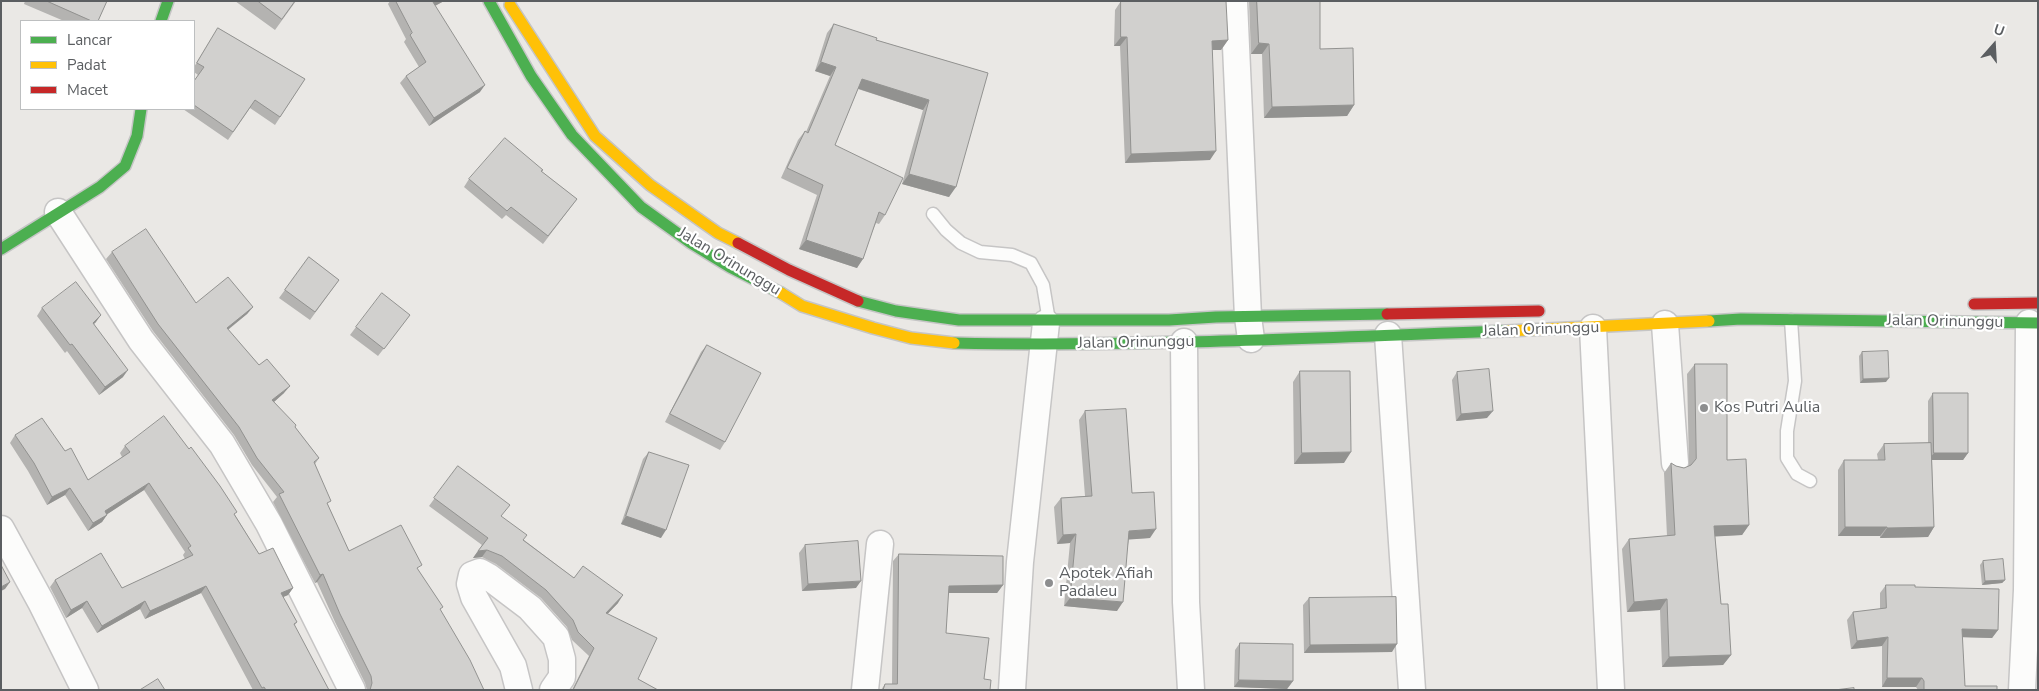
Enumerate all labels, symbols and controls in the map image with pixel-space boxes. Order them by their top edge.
legend [20,20,195,110]
north arrow [1969,20,2019,70]
text: U [1991,20,2007,41]
text: Lancar [67,30,112,50]
text: Padat [67,55,106,75]
text: Macet [67,80,108,100]
street label: Jalan Orinunggu [674,224,784,300]
street label: Jalan Orinunggu [1887,311,2003,333]
street label: Jalan Orinunggu [1482,318,1600,342]
street label: Jalan Orinunggu [1078,332,1194,354]
place label: Kos Putri Aulia [1714,398,1820,418]
marker: Kos Putri Aulia [1698,402,1710,414]
place label: Apotek Afiah Padaleu [1059,564,1153,602]
marker: Apotek Afiah Padaleu [1043,577,1055,589]

